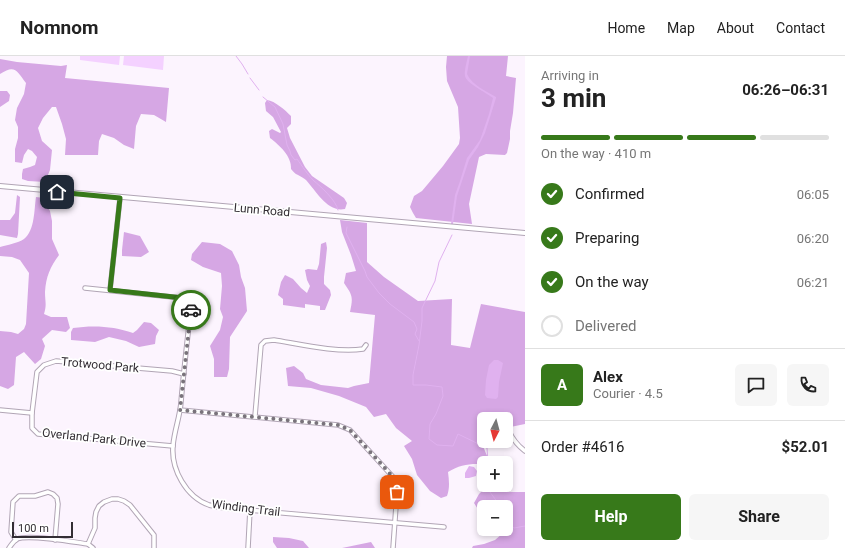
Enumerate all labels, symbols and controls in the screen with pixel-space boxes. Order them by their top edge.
text: Nomnom [20,16,98,39]
text: Home [607,20,645,36]
text: Map [667,20,695,36]
text: About [717,20,754,36]
text: Contact [776,20,825,36]
text: Arriving in [541,68,599,83]
text: 06:26–06:31 [742,81,829,99]
text: 3 min [541,83,606,113]
text: On the way · 410 m [541,146,651,161]
pin [40,175,74,209]
icon: home [46,181,68,203]
icon: check [541,183,563,205]
text: Confirmed [575,185,645,203]
text: 06:05 [797,187,829,202]
street label: Lunn Road [233,201,291,219]
icon: check [541,227,563,249]
text: Preparing [575,229,639,247]
text: 06:20 [797,231,829,246]
icon: check [541,271,563,293]
text: On the way [575,273,649,291]
text: 06:21 [797,275,829,290]
courier [171,290,211,330]
icon: car [180,299,202,321]
text: Delivered [575,317,637,335]
street label: Trotwood Park [60,355,140,375]
button: chat [735,364,777,406]
button: phone [787,364,829,406]
text: Alex [593,368,623,386]
text: A [557,376,567,394]
text: Courier · 4.5 [593,386,663,401]
north arrow [477,412,513,448]
map controls [477,412,513,536]
street label: Overland Park Drive [41,426,147,450]
text: Order #4616 [541,438,624,456]
text: $52.01 [782,438,829,456]
button: + [477,456,513,492]
pin [380,475,414,509]
icon: bag [386,481,408,503]
button: Help [541,494,681,540]
button: Share [689,494,829,540]
street label: Winding Trail [211,497,281,519]
button: − [477,500,513,536]
scale bar [12,520,73,539]
text: 100 m [18,522,49,535]

